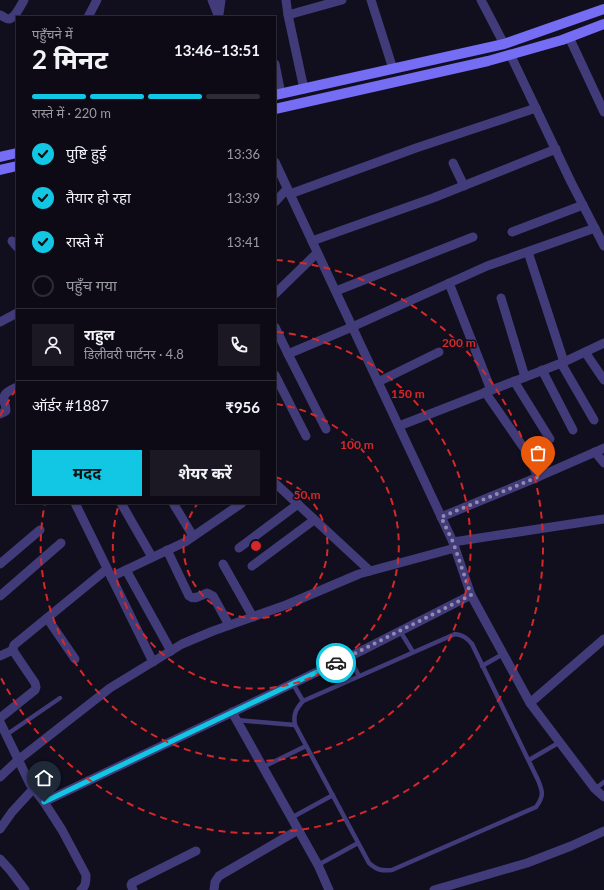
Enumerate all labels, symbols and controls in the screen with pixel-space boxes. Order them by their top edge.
text: पहुँचने में [32,26,73,42]
text: 13:46–13:51 [174,41,260,59]
text: 2 मिनट [32,43,108,75]
text: रास्ते में · 220 m [32,105,111,121]
icon: check [32,143,54,165]
text: पुष्टि हुई [66,144,106,162]
text: 13:36 [227,146,260,162]
icon: check [32,187,54,209]
text: तैयार हो रहा [66,188,131,206]
text: 13:39 [227,190,260,206]
icon: check [32,231,54,253]
text: रास्ते में [66,232,103,250]
text: 13:41 [227,234,260,250]
text: पहुँच गया [66,276,117,294]
button: person [32,324,74,366]
button: phone [218,324,260,366]
text: राहुल [84,325,115,343]
text: 200 m [442,335,476,350]
text: डिलीवरी पार्टनर · 4.8 [84,346,184,362]
text: 150 m [391,386,425,401]
text: ऑर्डर #1887 [32,396,109,414]
text: ₹956 [225,398,260,416]
pin [521,436,555,477]
text: 100 m [340,437,374,452]
icon: bag [527,442,549,464]
button: मदद [32,450,142,496]
button: शेयर करें [150,450,260,496]
text: 50 m [294,487,320,502]
centre of rings [249,539,263,553]
courier [316,643,356,683]
icon: car [325,652,347,674]
pin [27,761,61,802]
icon: home [33,767,55,789]

